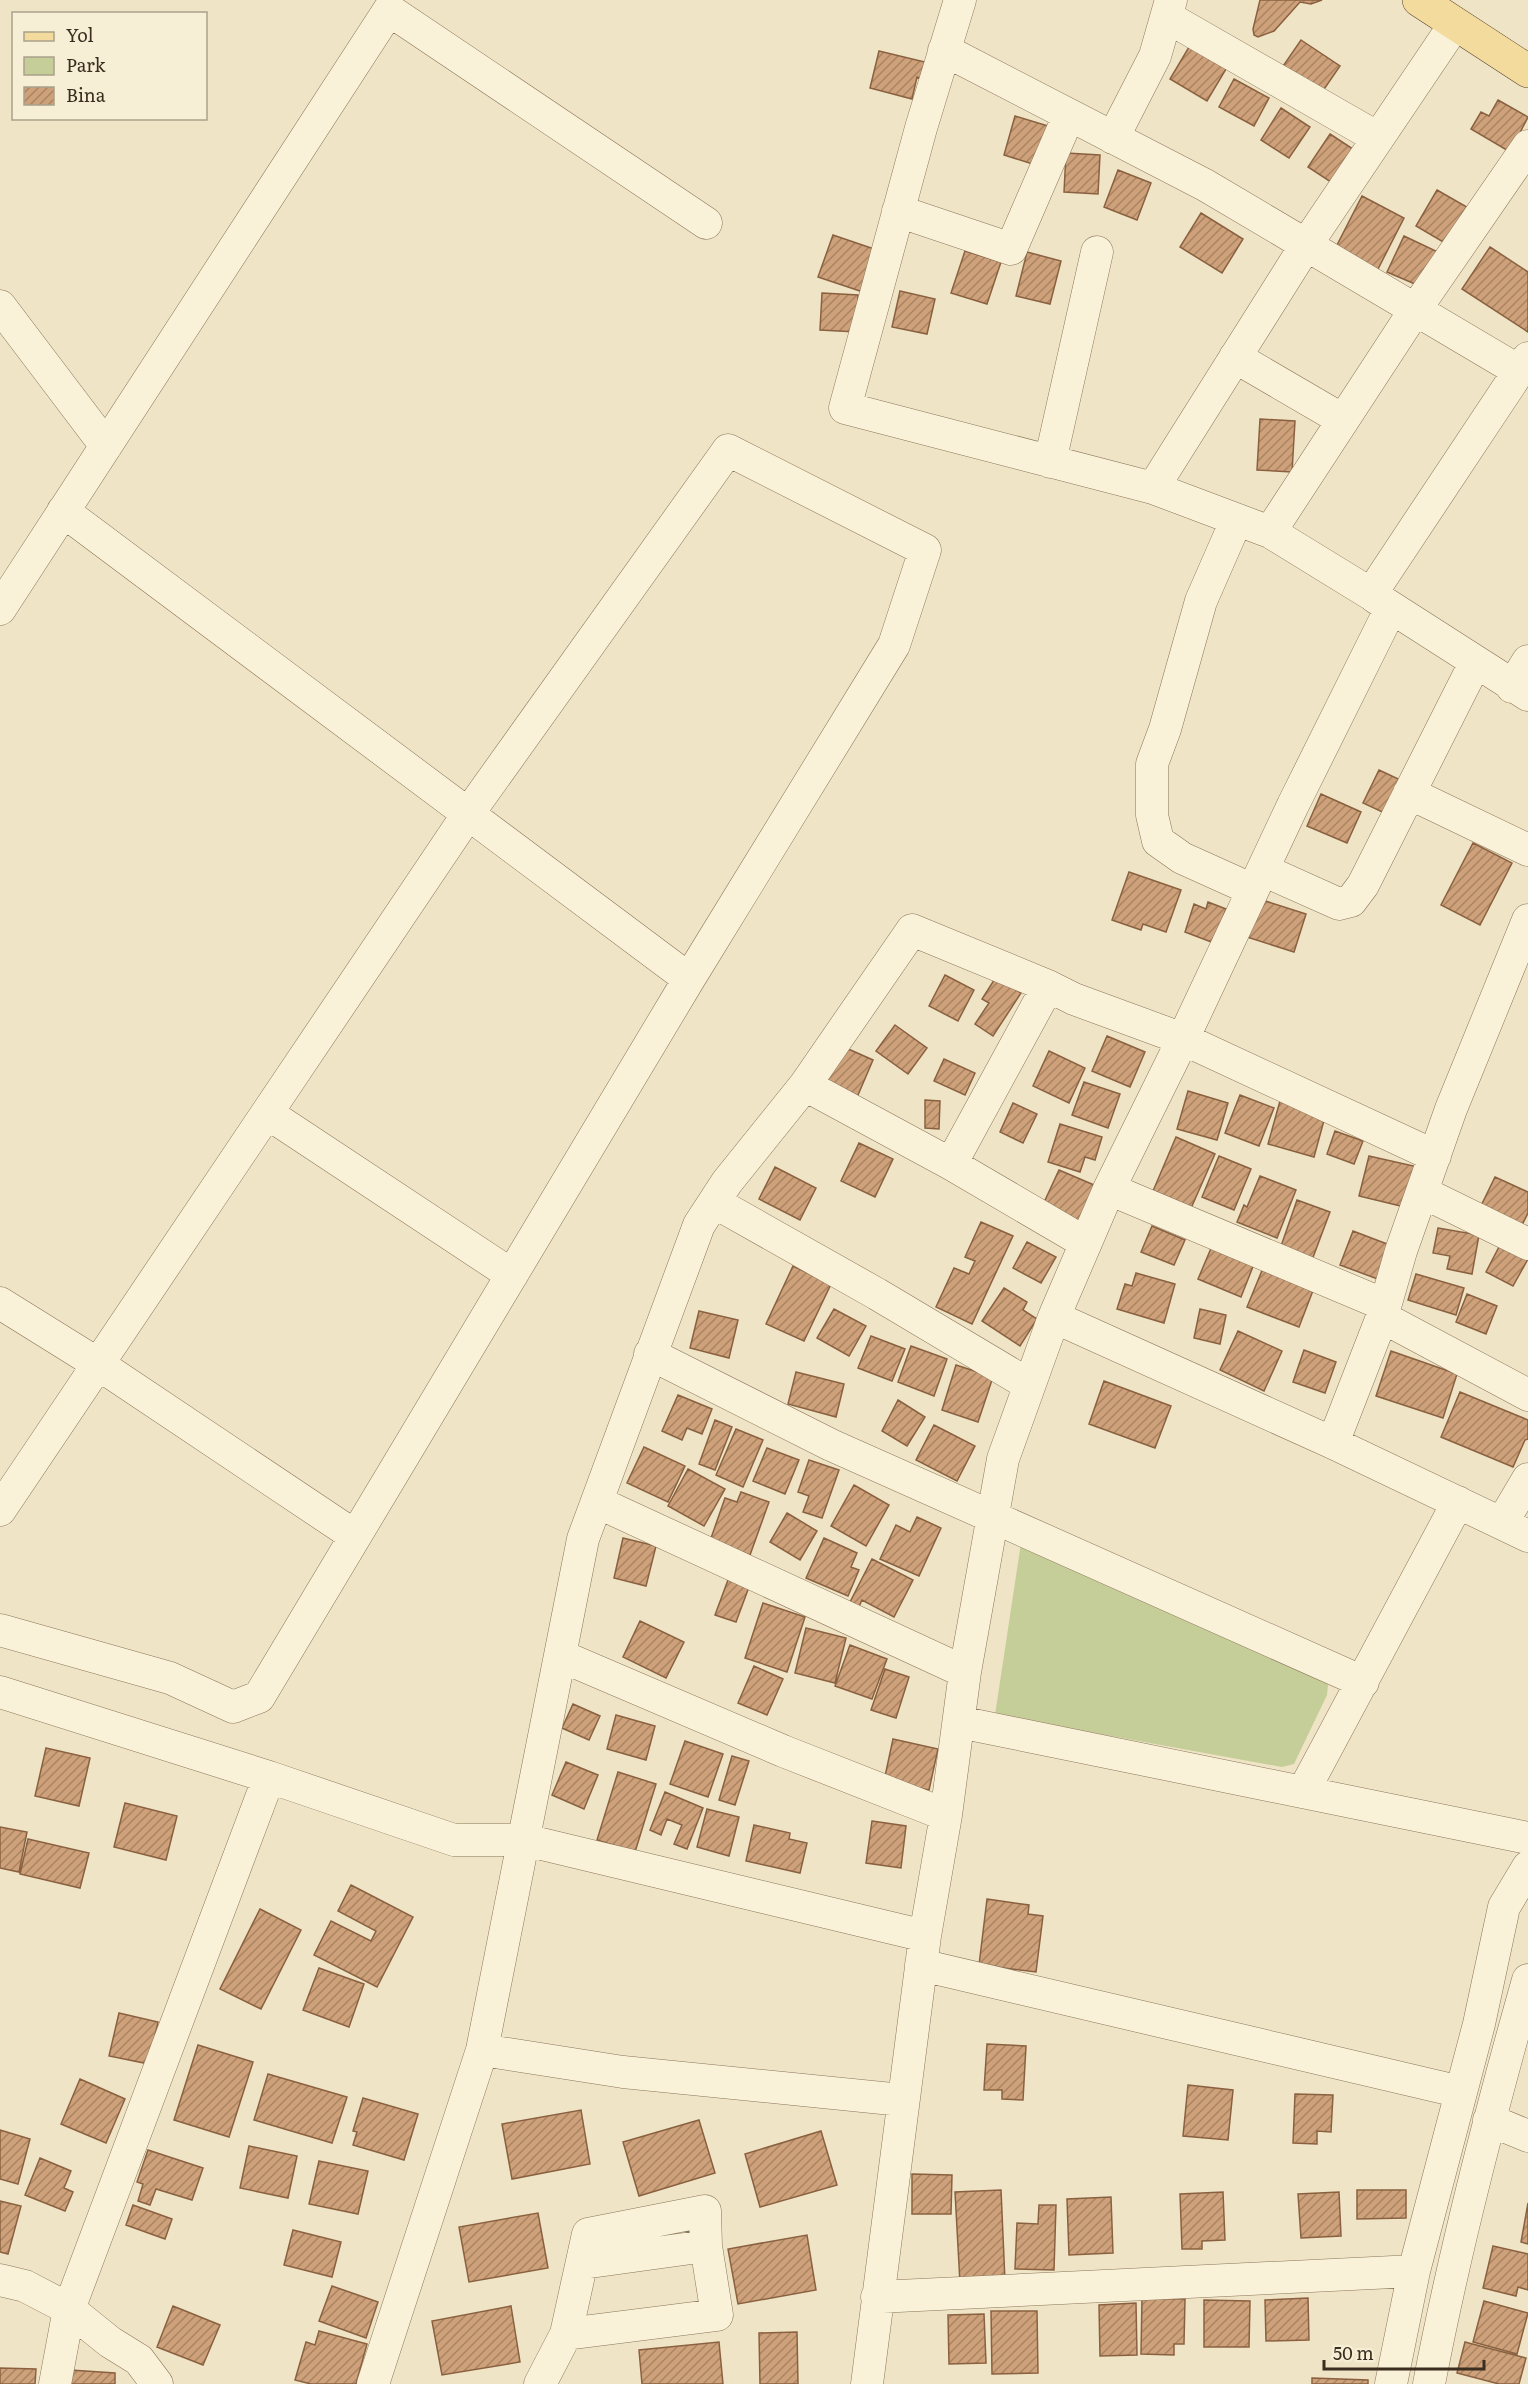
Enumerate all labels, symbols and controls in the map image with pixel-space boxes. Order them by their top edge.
legend [12,12,207,120]
text: Yol [66,21,94,48]
text: Park [66,51,107,78]
text: Bina [66,81,106,108]
scale bar [1324,2333,1484,2371]
text: 50 m [1333,2339,1374,2366]

